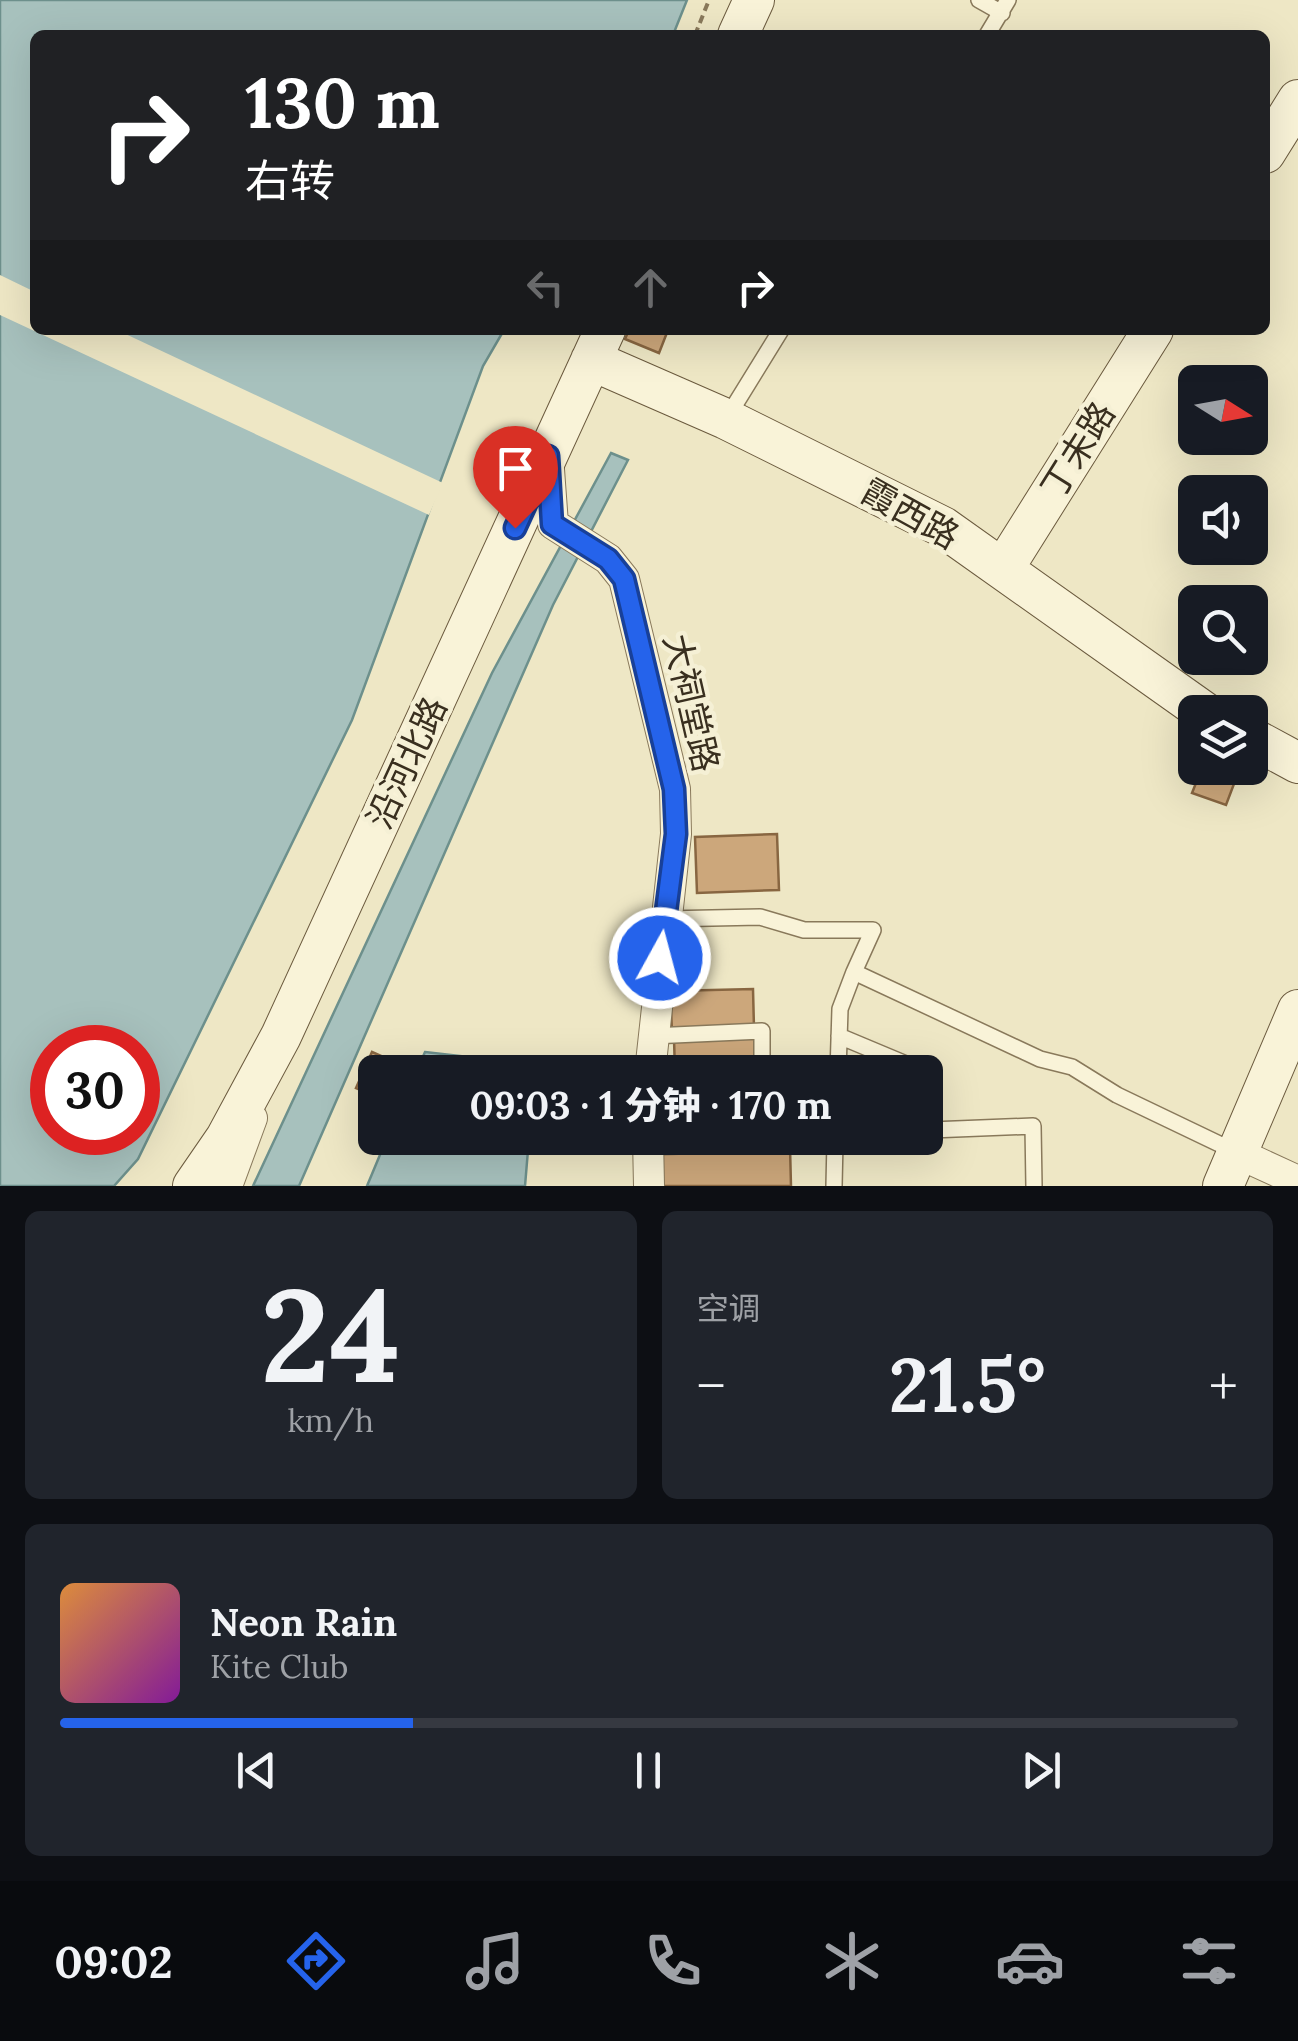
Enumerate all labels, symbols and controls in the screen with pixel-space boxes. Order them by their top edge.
text: 130 m [245,58,440,147]
icon: right [80,70,210,200]
text: 右转 [245,152,335,209]
icon: left [518,260,573,315]
icon: ahead [623,260,678,315]
icon: right [728,260,783,315]
north arrow [1178,365,1268,455]
map controls [1178,365,1268,785]
street label: 丁未路 [1031,393,1124,506]
pin [473,426,558,529]
icon: arrive [488,441,543,496]
street label: 霞西路 [853,468,967,559]
button: sound [1178,475,1268,565]
button: search [1178,585,1268,675]
street label: 大祠堂路 [654,630,729,776]
street label: 沿河北路 [357,690,457,836]
button: layers [1178,695,1268,785]
position arrow [608,906,712,1010]
speed limit sign: 30 [30,1025,160,1155]
text: 09:03 · 1 分钟 · 170 m [470,1081,831,1129]
text: 24 [261,1251,401,1418]
text: 空调 [697,1288,761,1329]
text: 21.5° [889,1337,1046,1433]
text: − [697,1351,726,1421]
text: + [1209,1351,1238,1421]
text: km/h [288,1400,374,1441]
text: Neon Rain [210,1598,397,1646]
text: Kite Club [210,1646,348,1687]
icon: previous [229,1743,284,1798]
icon: pause [621,1743,676,1798]
icon: next [1014,1743,1069,1798]
icon: directions [281,1926,351,1996]
icon: music [460,1926,530,1996]
icon: phone [638,1926,708,1996]
icon: climate [817,1926,887,1996]
icon: car [995,1926,1065,1996]
icon: filters [1174,1926,1244,1996]
text: 09:02 [54,1933,173,1990]

